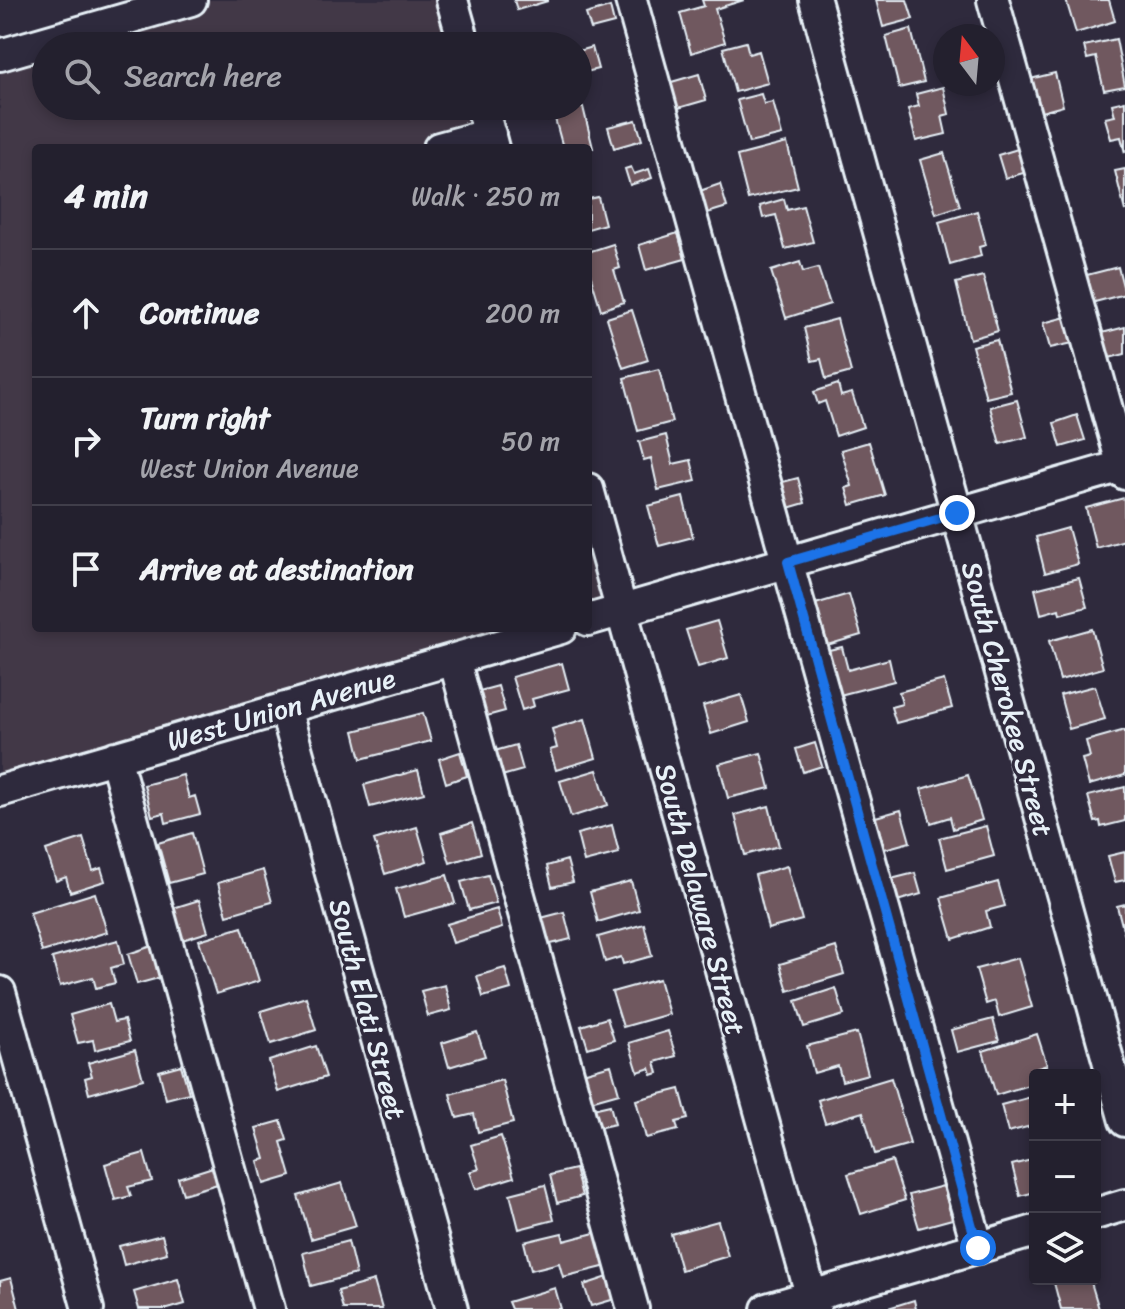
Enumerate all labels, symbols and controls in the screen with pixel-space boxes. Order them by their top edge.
north arrow [933,24,1005,96]
search box [32,32,592,120]
text: Search here [124,49,282,103]
icon: search [60,54,104,98]
text: 4 min [64,166,148,226]
text: Walk · 250 m [411,173,560,219]
text: Continue [140,286,259,340]
text: 200 m [485,290,560,336]
icon: ahead [64,291,108,335]
text: Turn right [140,391,270,445]
text: 50 m [501,418,560,464]
icon: right [64,419,108,463]
text: West Union Avenue [140,445,359,491]
route end [939,495,975,531]
text: Arrive at destination [140,542,414,596]
icon: arrive [64,547,108,591]
street label: South Cherokee Street [947,556,1068,843]
street label: West Union Avenue [161,653,401,765]
street label: South Delaware Street [641,757,760,1041]
street label: South Elati Street [314,893,421,1125]
map controls [1029,1069,1101,1285]
button: + [1029,1069,1101,1141]
button: − [1029,1141,1101,1213]
button: layers [1029,1213,1101,1285]
route start [960,1230,996,1266]

